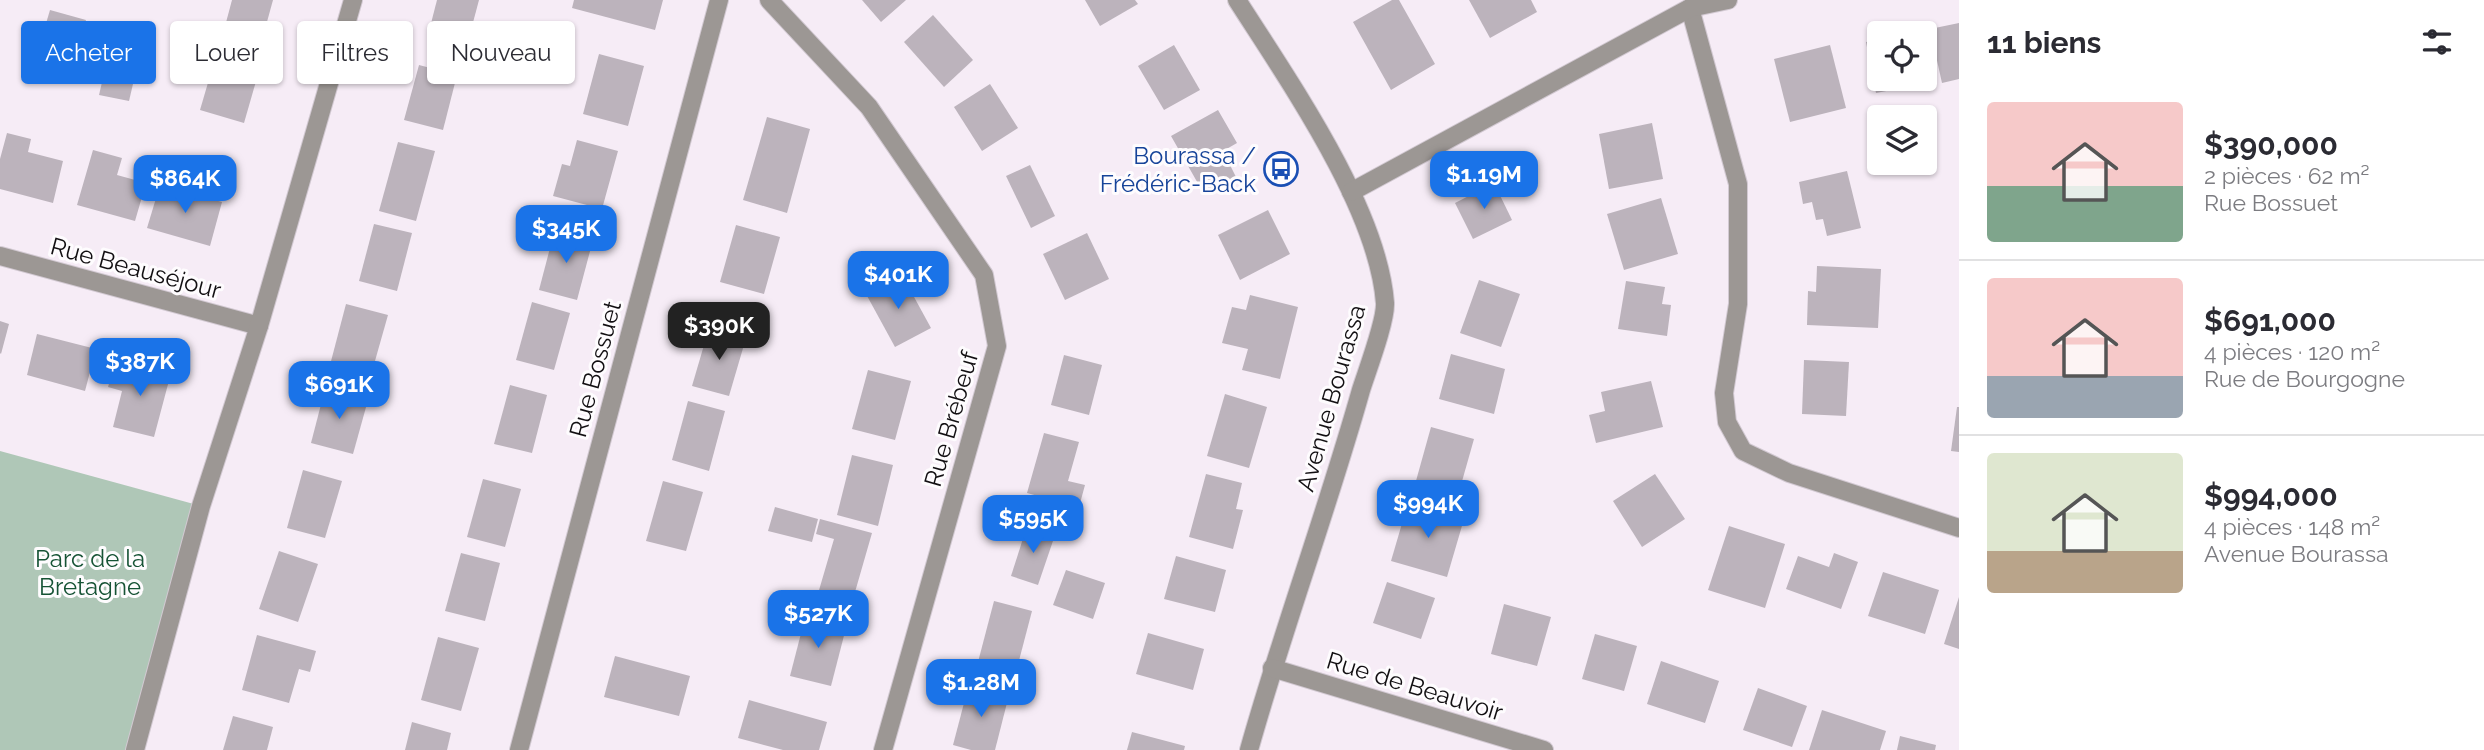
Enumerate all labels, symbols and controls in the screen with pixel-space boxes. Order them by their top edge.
chip: Acheter [21,21,156,84]
chip: Louer [170,21,283,84]
chip: Filtres [297,21,413,84]
chip: Nouveau [427,21,575,84]
map controls [1867,21,1937,175]
button: locate [1867,21,1937,91]
icon: filters [2418,23,2456,61]
text: 11 biens [1987,25,2101,60]
button: layers [1867,105,1937,175]
text: $390,000 [2204,127,2338,162]
icon: home [2043,130,2127,214]
place label: Bourassa / Frédéric-Back [1100,141,1256,198]
bus stop icon: Bourassa / Frédéric-Back [1262,150,1300,188]
pin: $1.19M [1427,152,1541,211]
pin: $864K [136,156,234,215]
text: $1.19M [1446,160,1522,187]
text: 2 pièces · 62 m² [2204,162,2370,189]
text: $864K [150,164,220,191]
text: Rue Bossuet [2204,189,2338,216]
pin: $345K [517,205,615,265]
text: $345K [532,214,600,241]
street label: Rue Beauséjour [48,231,225,305]
pin: $401K [849,252,947,311]
text: $401K [864,260,932,287]
street label: Rue Bossuet [563,298,627,440]
street label: Avenue Bourassa [1291,301,1371,495]
pin: $390K [670,302,768,362]
text: $691,000 [2204,303,2336,338]
icon: home [2043,306,2127,390]
text: $390K [684,311,754,338]
pin: $387K [91,338,189,398]
text: 4 pièces · 120 m² [2204,338,2380,365]
text: $387K [105,347,175,374]
street label: Rue Brébeuf [918,347,984,490]
pin: $691K [290,362,388,421]
text: Rue de Bourgogne [2204,365,2405,392]
text: $691K [305,370,373,397]
text: $994,000 [2204,478,2338,513]
pin: $994K [1379,480,1477,540]
icon: home [2043,481,2127,565]
text: $994K [1393,489,1463,516]
pin: $595K [984,496,1082,555]
text: $595K [998,504,1068,531]
text: 4 pièces · 148 m² [2204,513,2380,540]
text: Avenue Bourassa [2204,540,2389,567]
park label: Parc de la Bretagne [35,544,145,601]
pin: $527K [769,590,867,650]
text: $527K [784,599,852,626]
street label: Rue de Beauvoir [1323,645,1507,727]
pin: $1.28M [924,660,1038,719]
text: $1.28M [942,668,1020,695]

